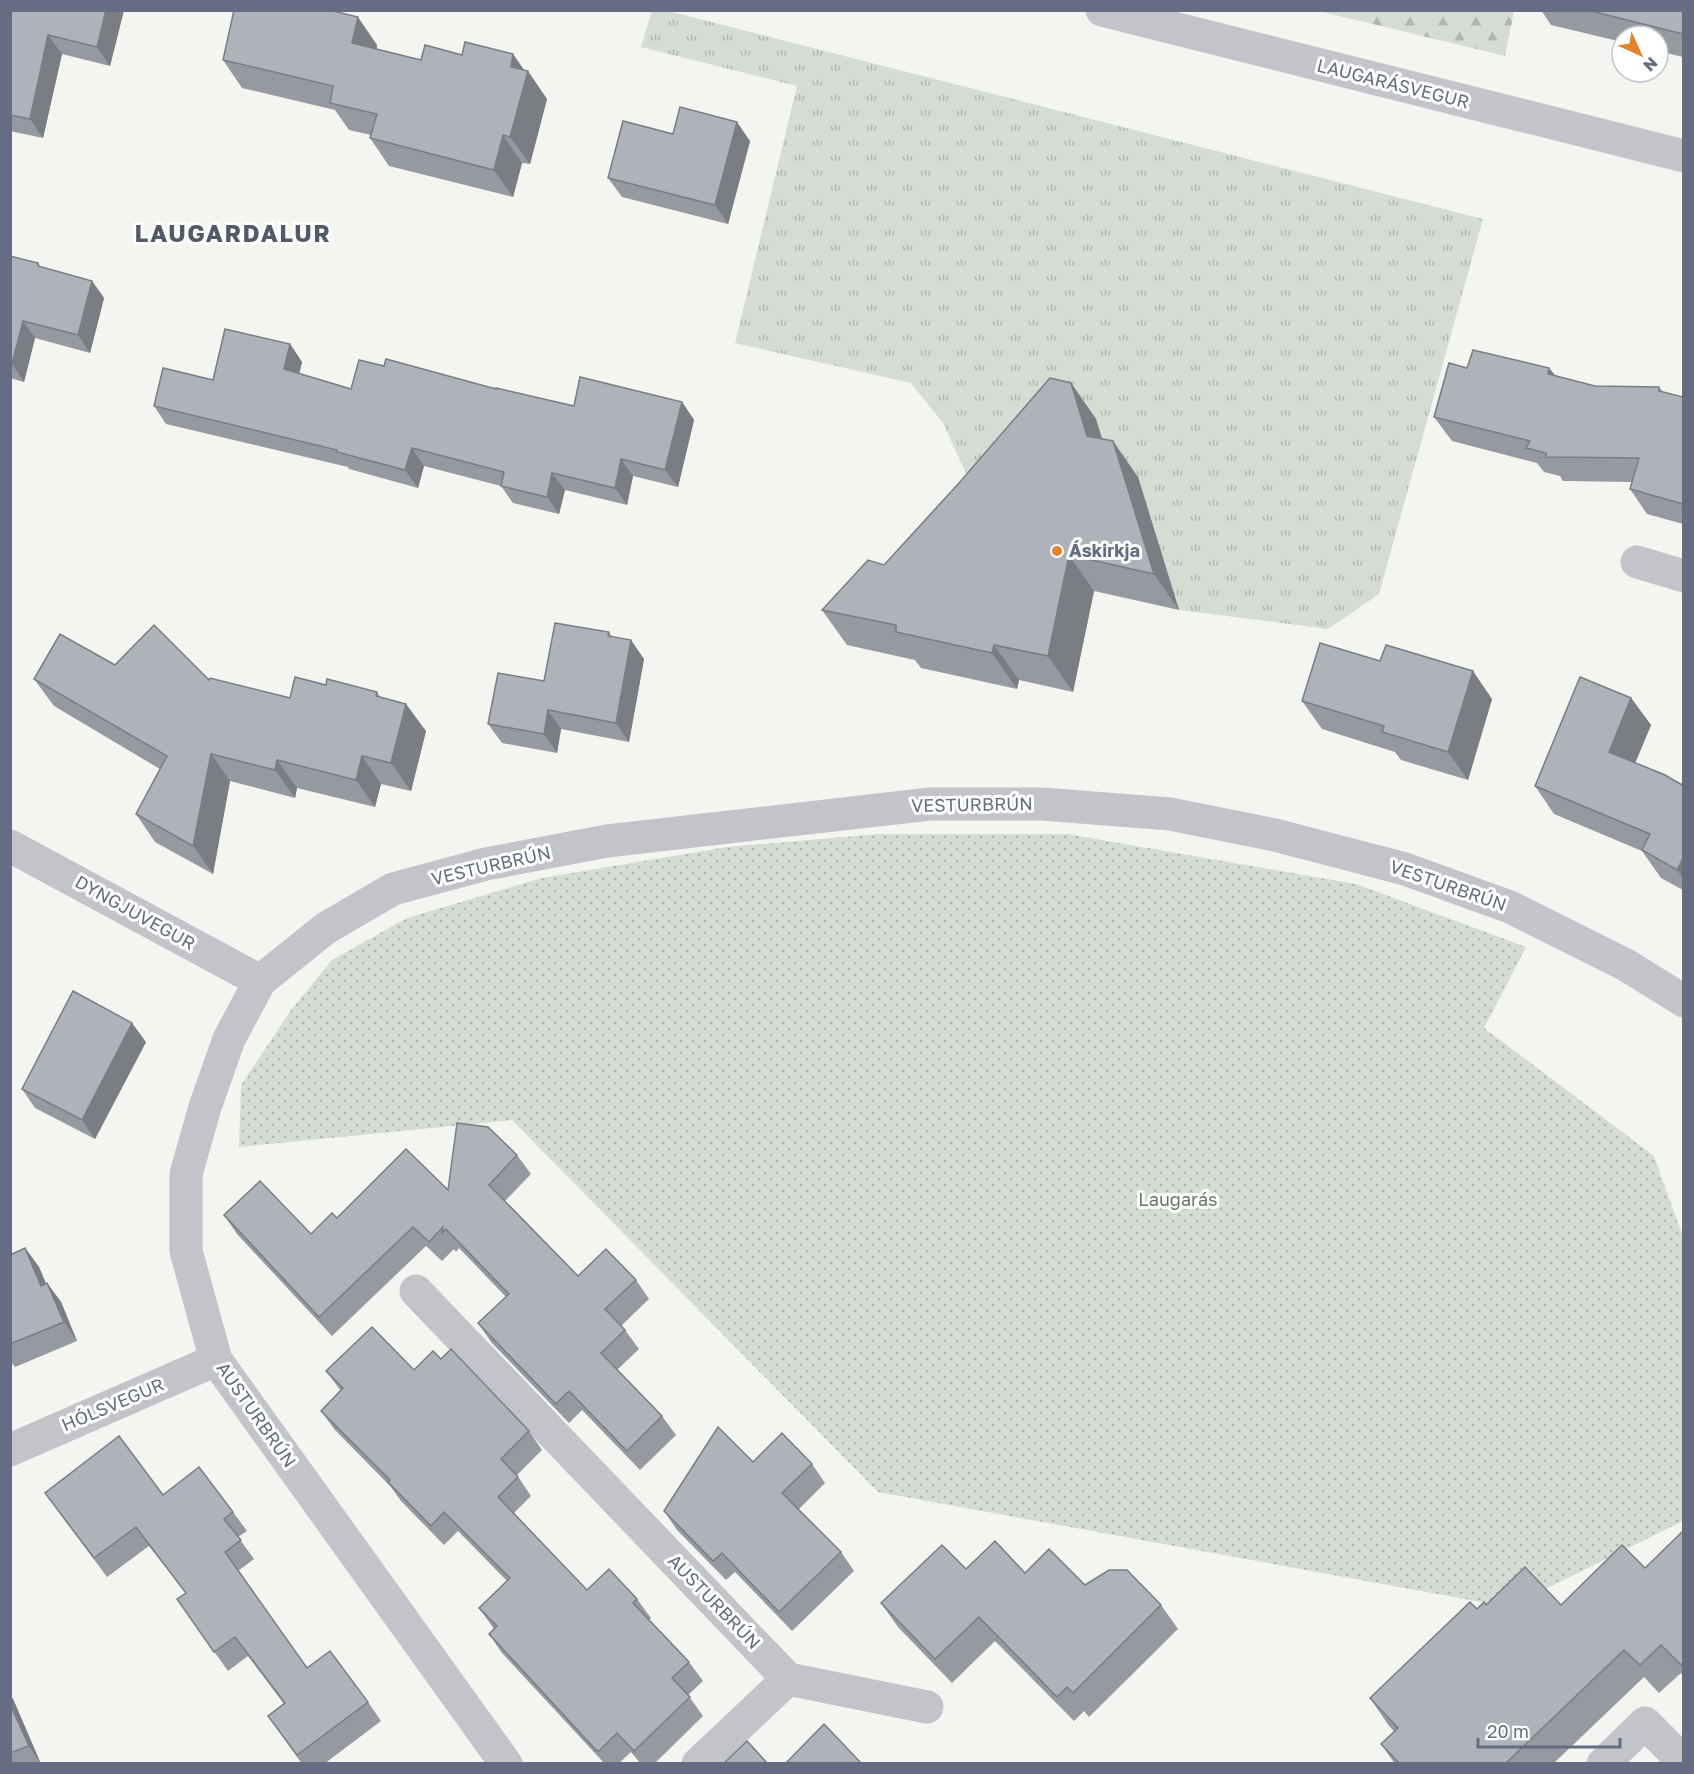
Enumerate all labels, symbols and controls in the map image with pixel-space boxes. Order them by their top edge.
north arrow [1610,24,1670,84]
street label: LAUGARÁSVEGUR [1315,53,1472,113]
text: N [1639,53,1662,76]
district label: LAUGARDALUR [135,218,331,247]
place label: Áskirkja [1069,539,1140,561]
marker: Áskirkja [1050,544,1064,558]
street label: VESTURBRÚN [911,792,1033,816]
street label: VESTURBRÚN [429,841,553,889]
street label: VESTURBRÚN [1387,855,1510,915]
street label: DYNGJUVEGUR [72,870,199,954]
park label: Laugarás [1138,1188,1218,1210]
street label: AUSTURBRÚN [212,1358,301,1471]
street label: HÓLSVEGUR [58,1373,167,1436]
street label: AUSTURBRÚN [664,1549,766,1653]
scale bar [1478,1711,1620,1749]
text: 20 m [1487,1720,1529,1742]

